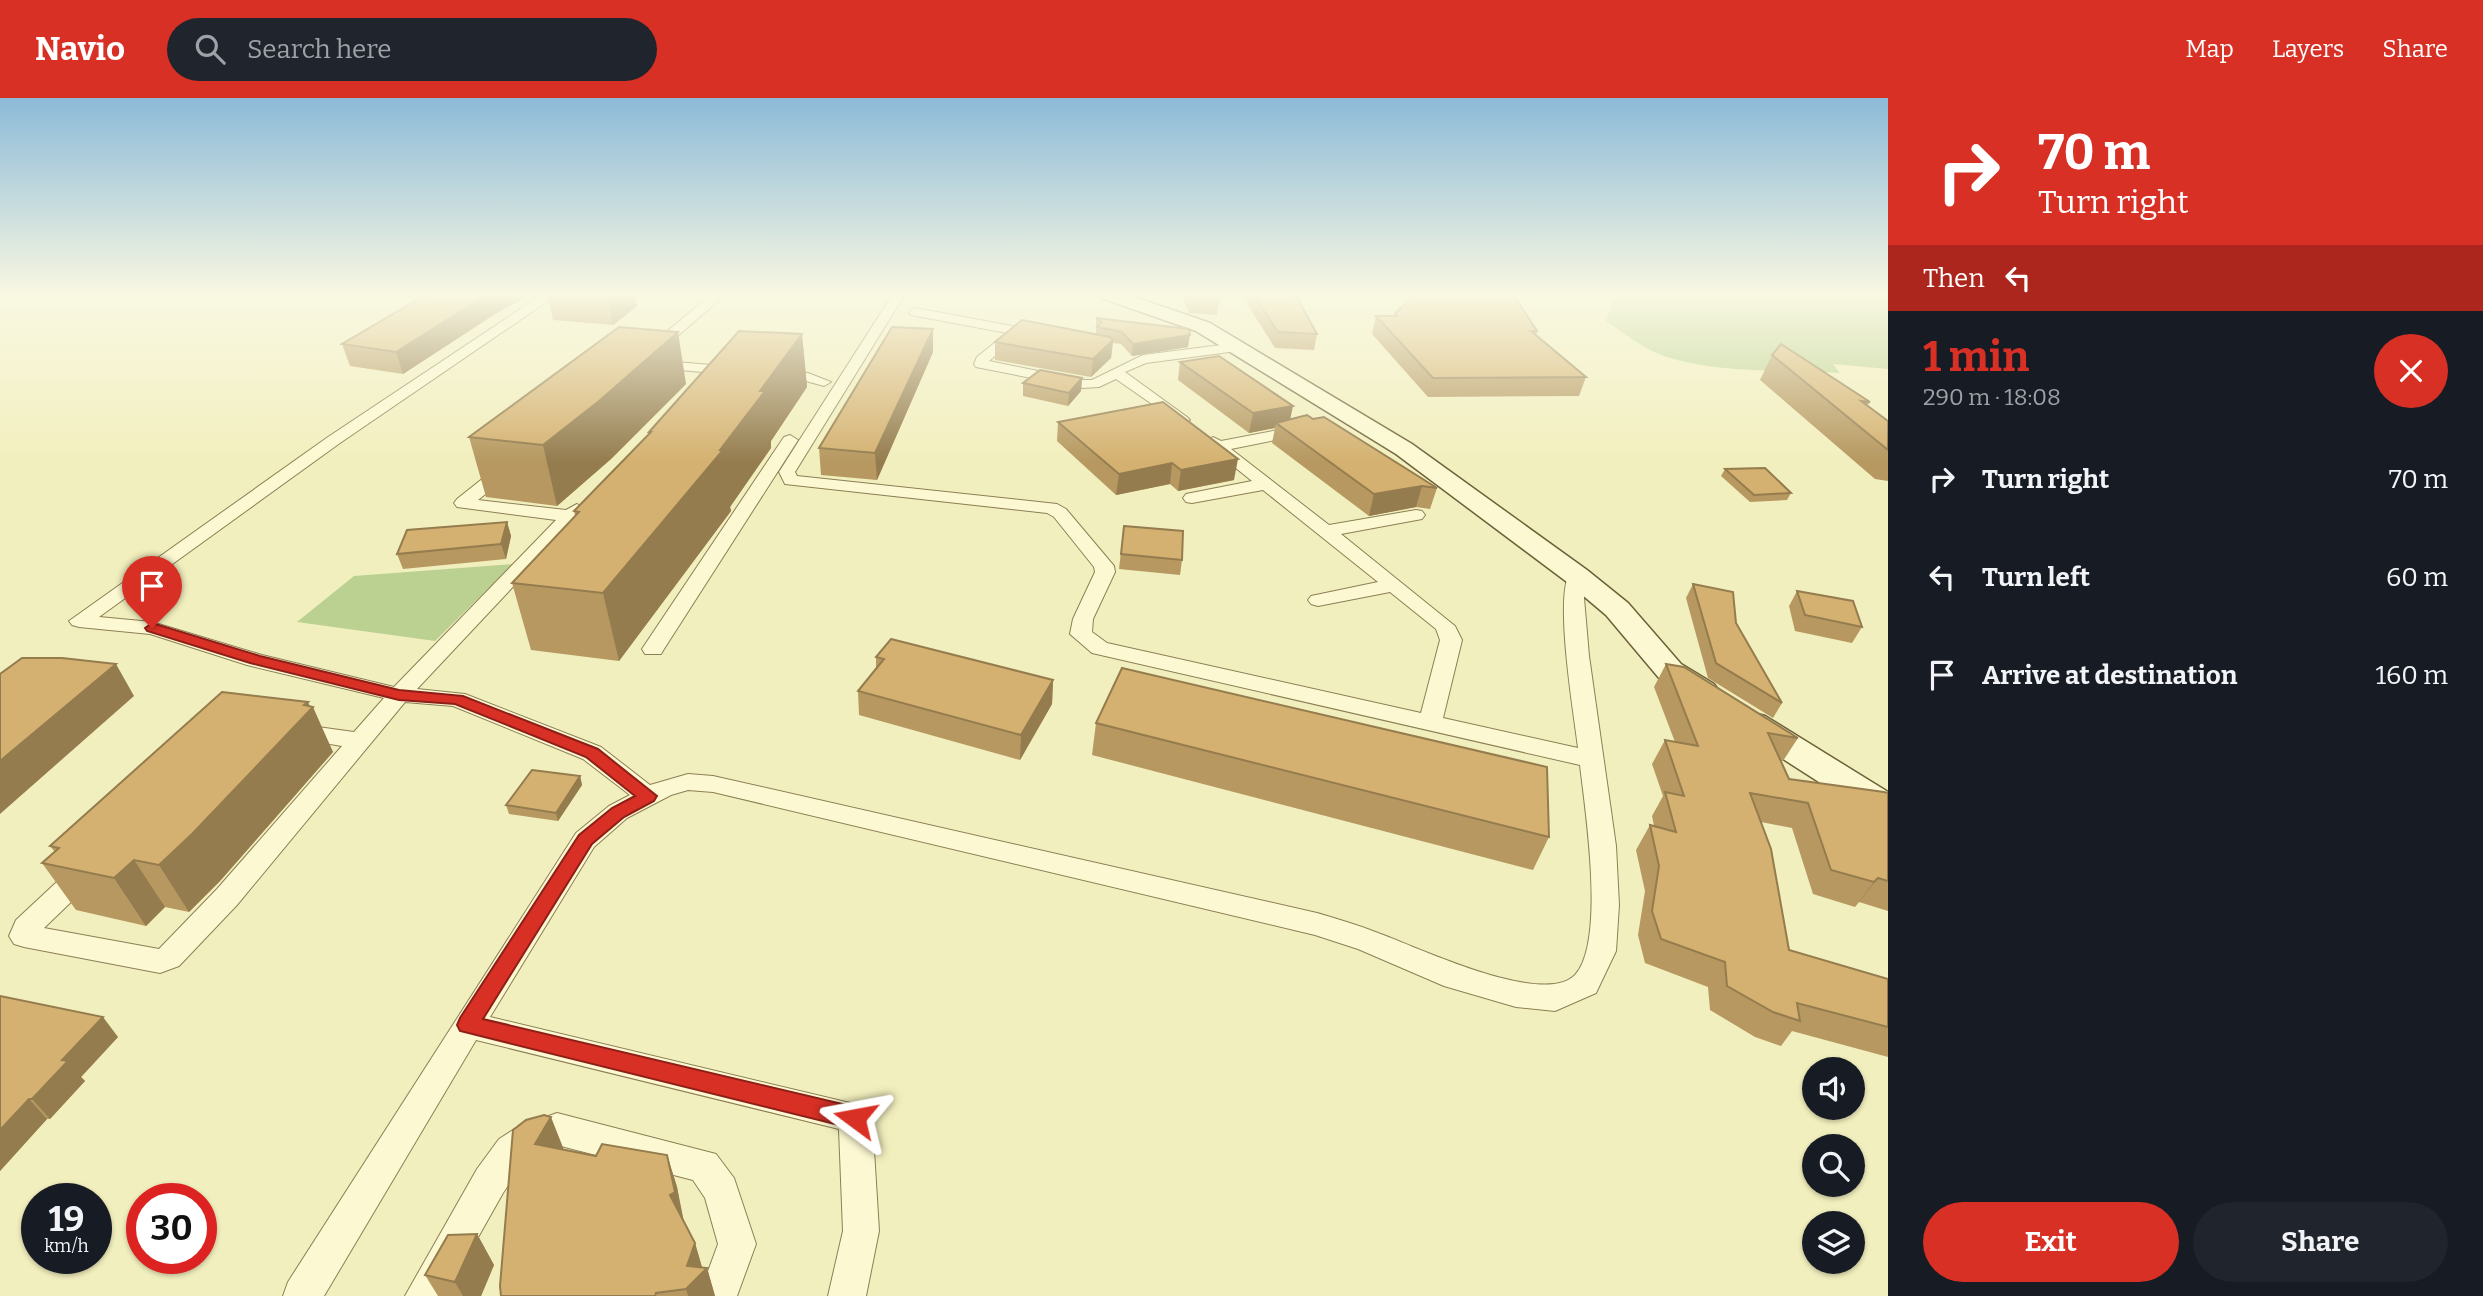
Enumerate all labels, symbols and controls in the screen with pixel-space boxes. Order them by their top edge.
search box [167,18,657,81]
text: Navio [35,29,125,69]
icon: search [191,30,229,68]
text: Search here [247,34,391,65]
text: Map [2186,35,2234,63]
text: Layers [2272,35,2344,63]
text: Share [2382,35,2448,63]
text: 70 m [2038,123,2150,182]
icon: right [1923,126,2014,217]
text: Turn right [2038,183,2189,221]
icon: left [1999,259,2037,297]
text: Then [1923,263,1985,294]
text: 1 min [1923,332,2029,382]
button: close [2374,334,2448,408]
text: 290 m · 18:08 [1923,383,2061,411]
icon: right [1923,460,1961,498]
text: Turn right [1982,464,2109,495]
text: 70 m [2389,464,2448,495]
pin [122,556,182,628]
icon: left [1923,558,1961,596]
text: Turn left [1982,562,2090,593]
text: 60 m [2386,562,2448,593]
icon: arrive [133,567,171,605]
icon: arrive [1923,656,1961,694]
text: Arrive at destination [1982,660,2237,691]
text: 160 m [2376,660,2448,691]
map controls [1802,1057,1865,1274]
button: sound [1802,1057,1865,1120]
position arrow [818,1081,892,1155]
button: search [1802,1134,1865,1197]
speed limit sign: 30 [126,1183,217,1274]
text: 19 [49,1198,84,1240]
button: Exit [1923,1202,2179,1282]
button: Share [2193,1202,2448,1282]
button: layers [1802,1211,1865,1274]
text: km/h [44,1235,89,1257]

